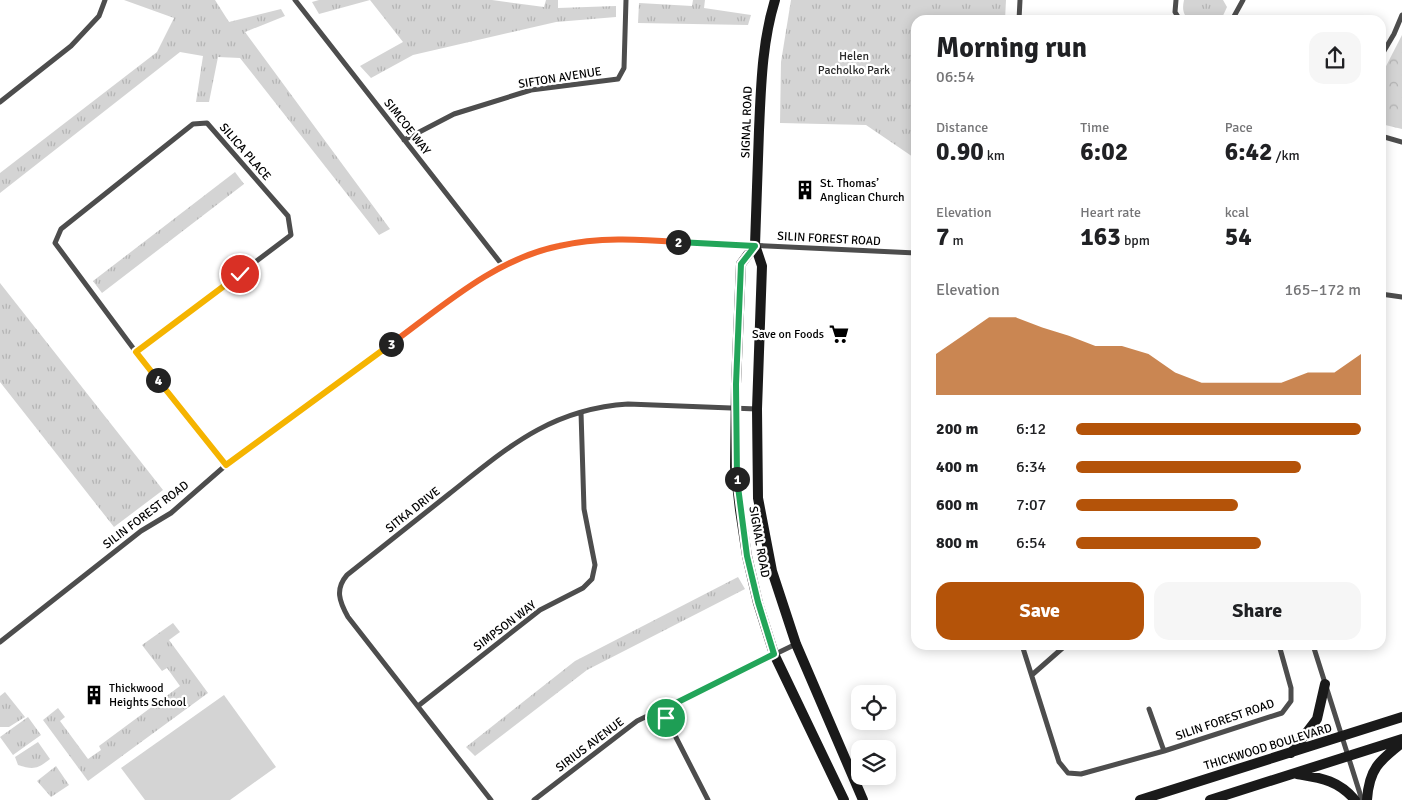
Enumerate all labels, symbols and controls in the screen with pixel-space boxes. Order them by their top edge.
text: Morning run [936,31,1087,65]
button: share [1309,32,1361,84]
park label: Helen Pacholko Park [818,49,890,78]
street label: SIFTON AVENUE [517,64,603,92]
text: 06:54 [936,67,975,87]
street label: SIGNAL ROAD [738,86,756,158]
street label: SIMCOE WAY [380,96,434,158]
text: Distance [936,119,988,136]
text: Time [1080,119,1109,136]
text: Pace [1225,119,1253,136]
street label: SILICA PLACE [216,120,274,184]
text: 0.90 [936,136,984,167]
text: 6:02 [1080,136,1128,167]
text: 6:42 [1225,136,1273,167]
text: km [984,147,1005,164]
text: /km [1273,147,1300,164]
place label: St. Thomas’ Anglican Church [820,176,905,205]
building icon: St. Thomas’ Anglican Church [794,179,816,201]
text: Elevation [936,204,992,221]
text: Heart rate [1080,204,1141,221]
text: kcal [1225,204,1249,221]
text: 7 [936,221,950,252]
text: 163 [1080,221,1121,252]
text: 54 [1225,221,1252,252]
street label: SILIN FOREST ROAD [777,229,881,249]
pin: 2 [666,230,690,254]
text: m [950,232,964,249]
text: bpm [1121,232,1150,249]
text: 2 [675,234,682,251]
pin [219,253,261,295]
icon: check [226,260,254,288]
text: Elevation [936,280,1000,300]
text: 165–172 m [1284,280,1361,300]
supermarket icon: Save on Foods [828,323,850,345]
place label: Save on Foods [752,327,824,342]
pin: 3 [378,332,404,356]
text: 3 [388,336,395,353]
pin: 4 [146,368,170,392]
text: 4 [155,372,162,389]
text: 200 m [936,419,978,439]
text: 6:12 [1016,419,1046,439]
text: 400 m [936,457,978,477]
text: 6:34 [1016,457,1046,477]
pin: 1 [724,466,750,492]
text: 1 [734,471,741,488]
street label: SILIN FOREST ROAD [100,478,192,552]
street label: SITKA DRIVE [383,484,444,536]
text: 600 m [936,495,978,515]
text: 7:07 [1016,495,1046,515]
street label: SIGNAL ROAD [745,505,773,579]
text: 800 m [936,533,978,553]
text: 6:54 [1016,533,1046,553]
button: Save [936,582,1144,640]
button: Share [1154,582,1361,640]
street label: SIMPSON WAY [471,598,539,654]
place label: Thickwood Heights School [109,681,187,710]
building icon: Thickwood Heights School [83,684,105,706]
map controls [851,685,896,785]
button: locate [851,685,896,730]
street label: SILIN FOREST ROAD [1174,696,1277,744]
pin [645,697,687,739]
icon: arrive [652,704,680,732]
street label: SIRIUS AVENUE [553,714,627,776]
street label: THICKWOOD BOULEVARD [1202,720,1334,774]
button: layers [851,740,896,785]

